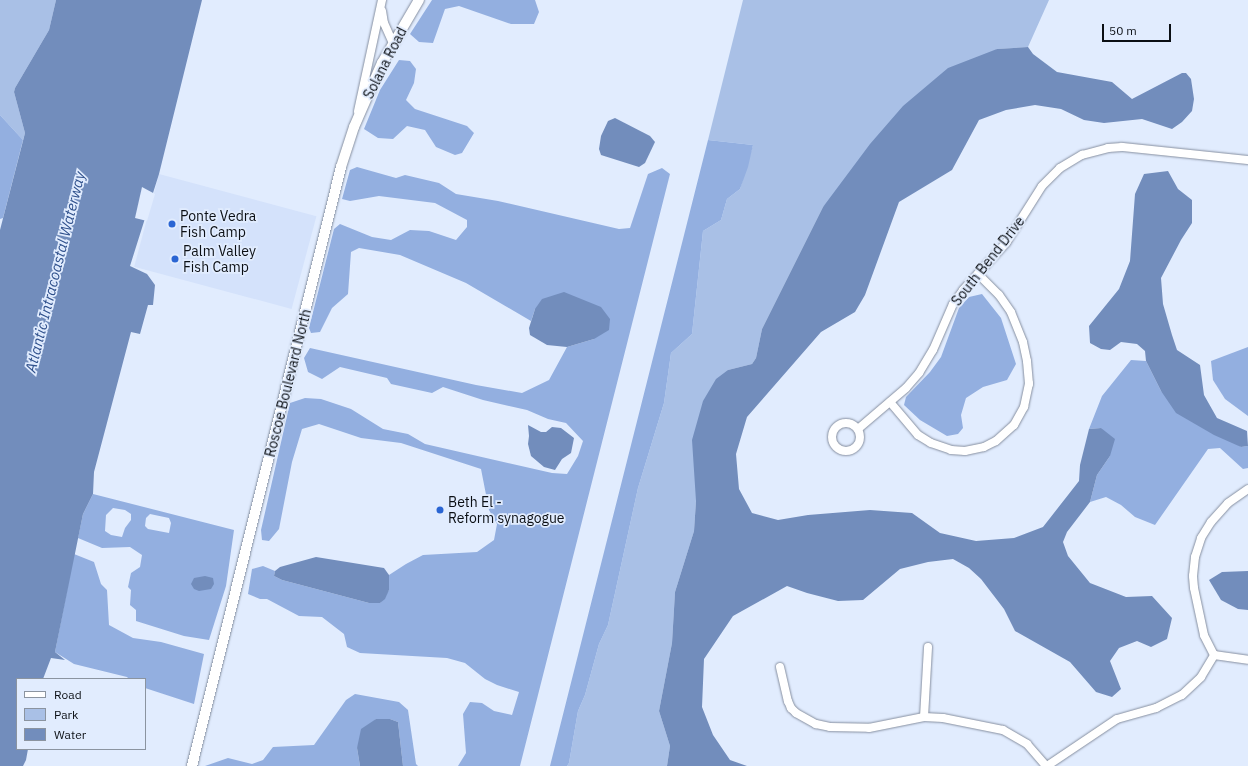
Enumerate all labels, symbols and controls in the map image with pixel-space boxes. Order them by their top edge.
scale bar [1104,16,1173,42]
text: 50 m [1109,23,1137,38]
street label: Solana Road [360,24,410,102]
water label: Atlantic Intracoastal Waterway [21,170,89,374]
place label: Ponte Vedra Fish Camp [180,208,256,240]
street label: South Bend Drive [948,213,1028,309]
marker: Ponte Vedra Fish Camp [167,219,177,229]
place label: Palm Valley Fish Camp [183,243,256,276]
marker: Palm Valley Fish Camp [170,254,180,264]
street label: Roscoe Boulevard North [261,307,315,459]
place label: Beth El - Reform synagogue [448,494,565,526]
marker: Beth El - Reform synagogue [435,505,445,515]
legend [16,678,146,750]
text: Road [54,687,82,702]
text: Park [54,707,78,722]
text: Water [54,727,86,742]

